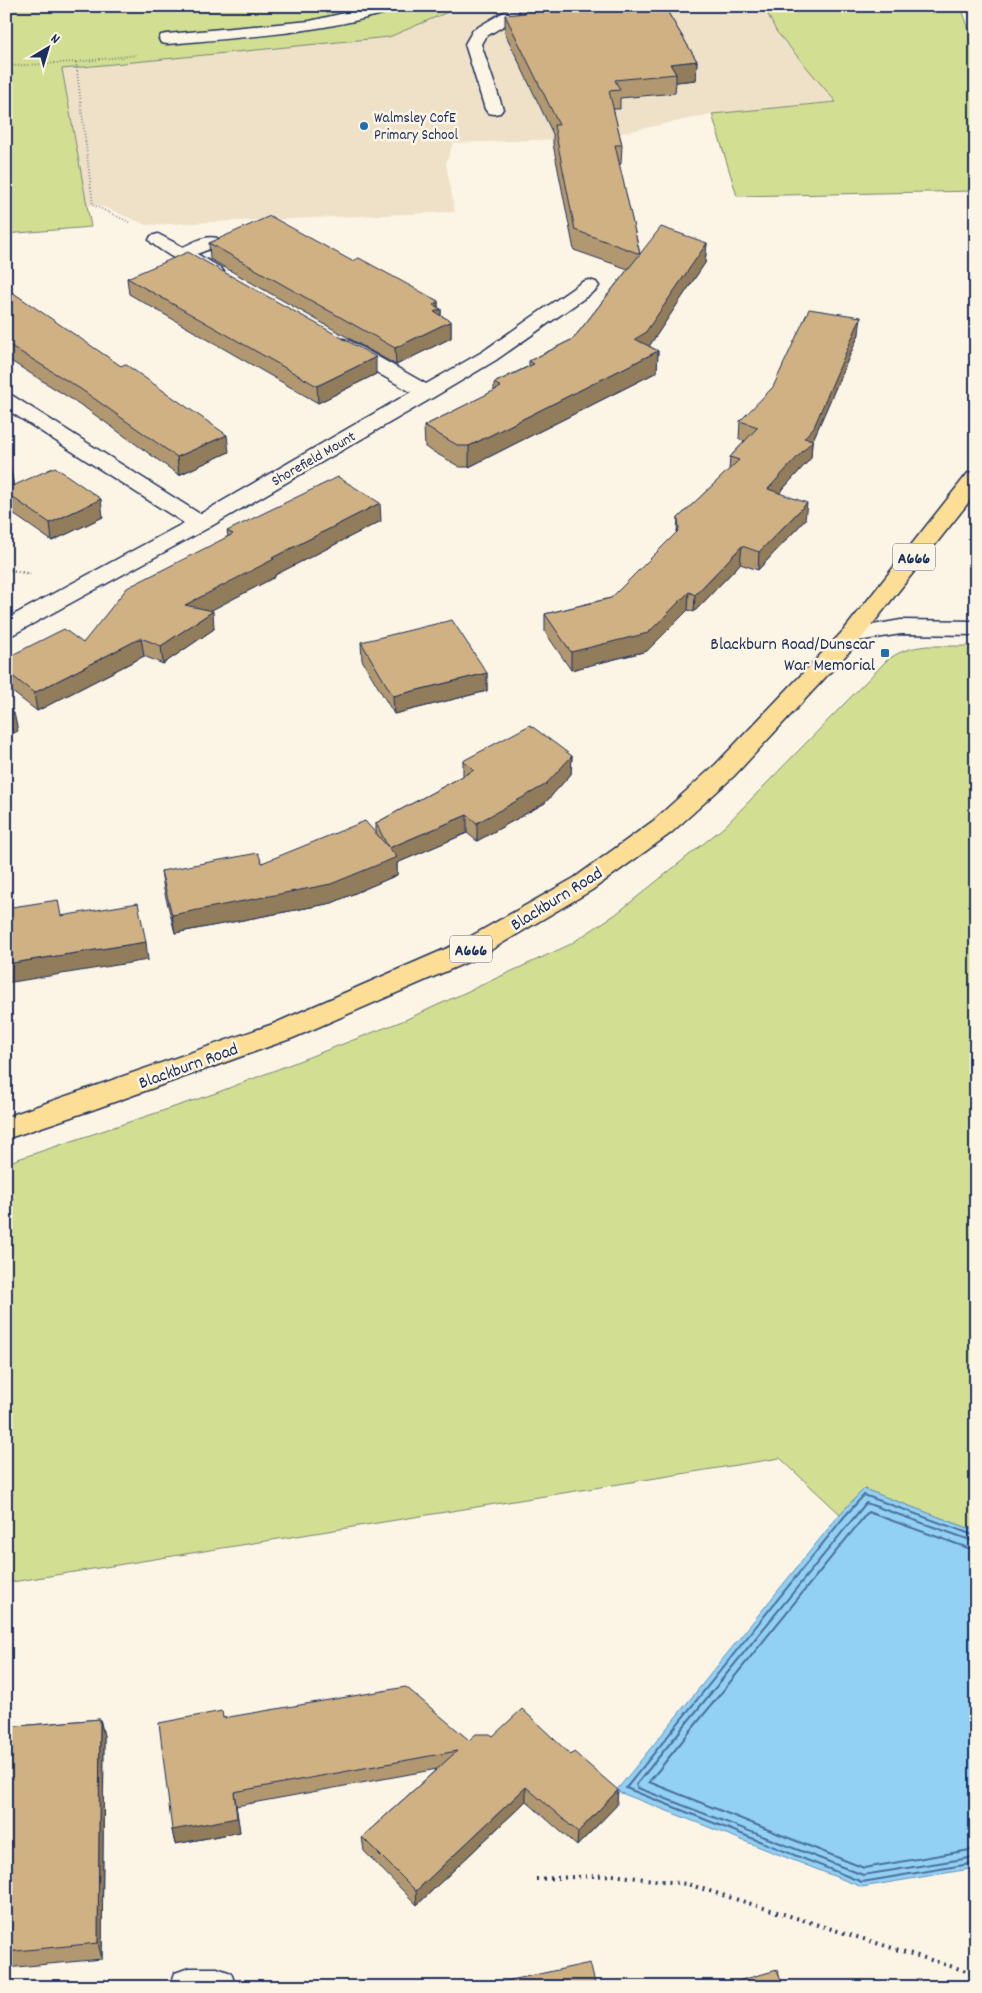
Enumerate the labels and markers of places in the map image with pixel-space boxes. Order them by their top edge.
place label: Walmsley CofE Primary School [374,108,458,147]
marker: Walmsley CofE Primary School [358,120,370,132]
place label: Blackburn Road/Dunscar War Memorial [710,633,876,679]
marker: Blackburn Road/Dunscar War Memorial [879,647,891,659]

